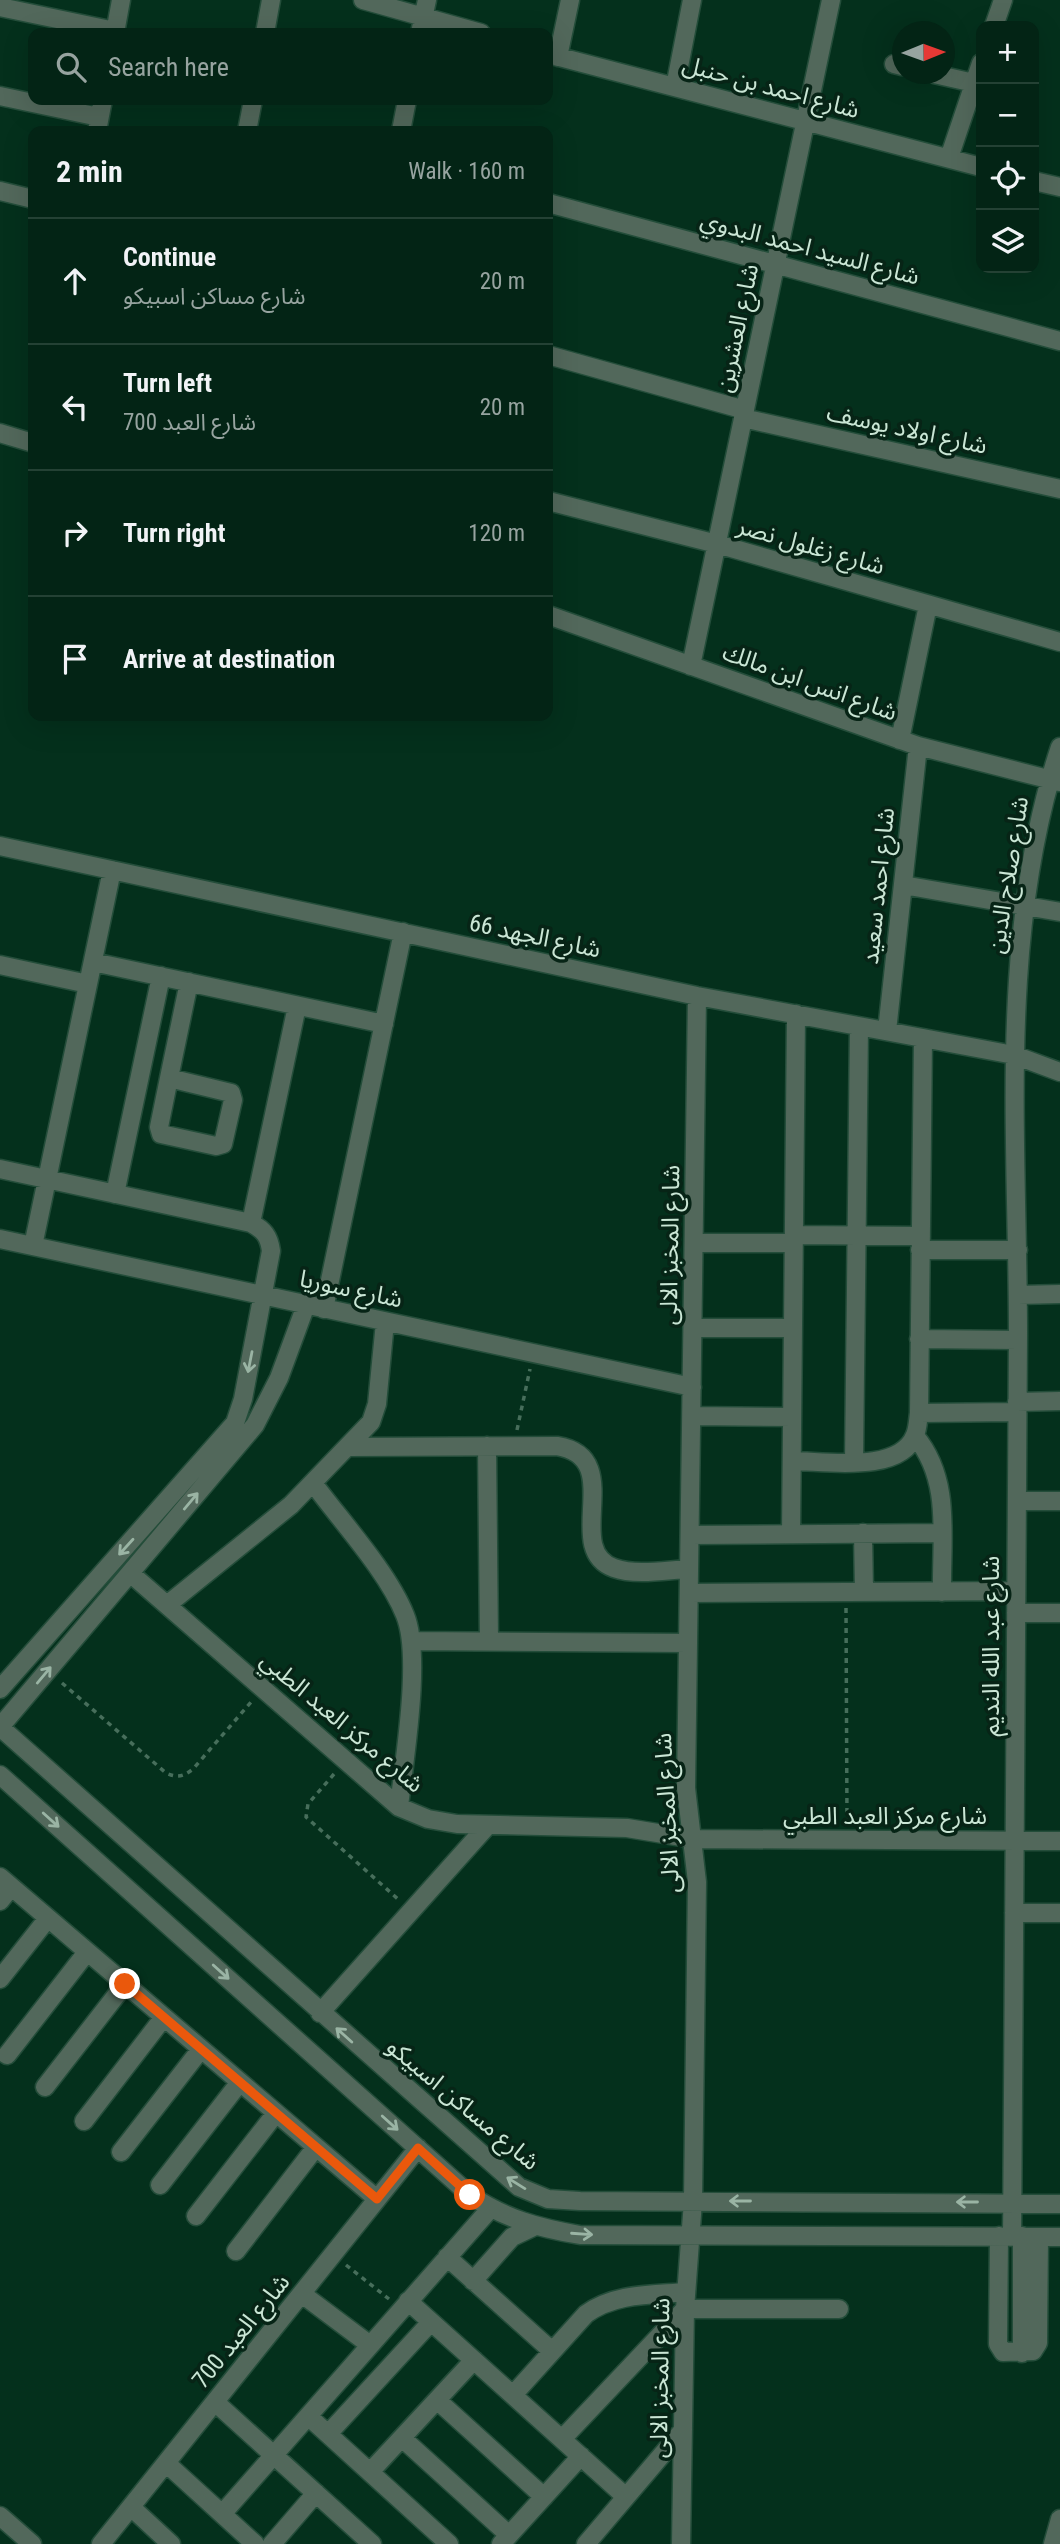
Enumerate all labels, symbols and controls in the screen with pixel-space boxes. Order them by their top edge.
north arrow [892,21,955,84]
map controls [976,21,1039,273]
button: + [976,21,1039,84]
search box [28,28,553,105]
icon: search [52,48,90,86]
street label: شارع احمد بن حنبل [679,50,862,127]
text: Search here [108,52,229,82]
button: − [976,84,1039,147]
button: locate [976,147,1039,210]
text: 2 min [56,154,123,189]
text: Walk · 160 m [408,158,525,185]
street label: شارع السيد احمد البدوي [696,205,923,295]
button: layers [976,210,1039,273]
text: Continue [123,242,216,272]
street label: شارع العشرين [710,261,767,395]
icon: ahead [56,262,94,300]
text: 20 m [480,268,525,295]
text: شارع مساكن اسبيكو [123,283,305,310]
text: Turn left [123,368,212,398]
icon: left [56,388,94,426]
text: 20 m [480,394,525,421]
street label: شارع اولاد يوسف [824,398,990,463]
text: شارع العبد 700 [123,409,256,436]
street label: شارع زغلول نصر [732,511,888,583]
icon: right [56,514,94,552]
text: Turn right [123,518,225,548]
text: 120 m [468,520,525,547]
street label: شارع انس ابن مالك [718,637,901,729]
icon: arrive [56,640,94,678]
text: Arrive at destination [123,644,335,674]
street label: شارع صلاح الدين [982,794,1037,956]
street label: شارع احمد سعيد [856,806,903,966]
street label: شارع الجهد 66 [466,908,603,967]
street label: شارع المخبز الالى [655,1165,688,1325]
street label: شارع سوريا [296,1264,405,1317]
one-way arrow [243,1351,256,1373]
one-way arrow [183,1493,199,1511]
one-way arrow [118,1537,134,1555]
street label: شارع عبد الله النديم [977,1556,1008,1736]
street label: شارع مركز العبد الطبي [252,1646,429,1802]
one-way arrow [36,1666,52,1684]
street label: شارع المخبز الالى [649,1732,688,1894]
street label: شارع مركز العبد الطبي [783,1802,987,1835]
one-way arrow [42,1812,59,1829]
one-way arrow [211,1964,229,1980]
route end [109,1968,140,1999]
one-way arrow [336,2026,353,2043]
street label: شارع مساكن اسبيكو [379,2032,545,2178]
one-way arrow [381,2115,398,2132]
one-way arrow [507,2176,526,2191]
route start [454,2179,485,2210]
one-way arrow [729,2194,752,2208]
one-way arrow [956,2195,979,2209]
one-way arrow [570,2228,593,2241]
street label: شارع العبد 700 [186,2268,298,2396]
street label: شارع المخبز الالى [645,2298,678,2458]

